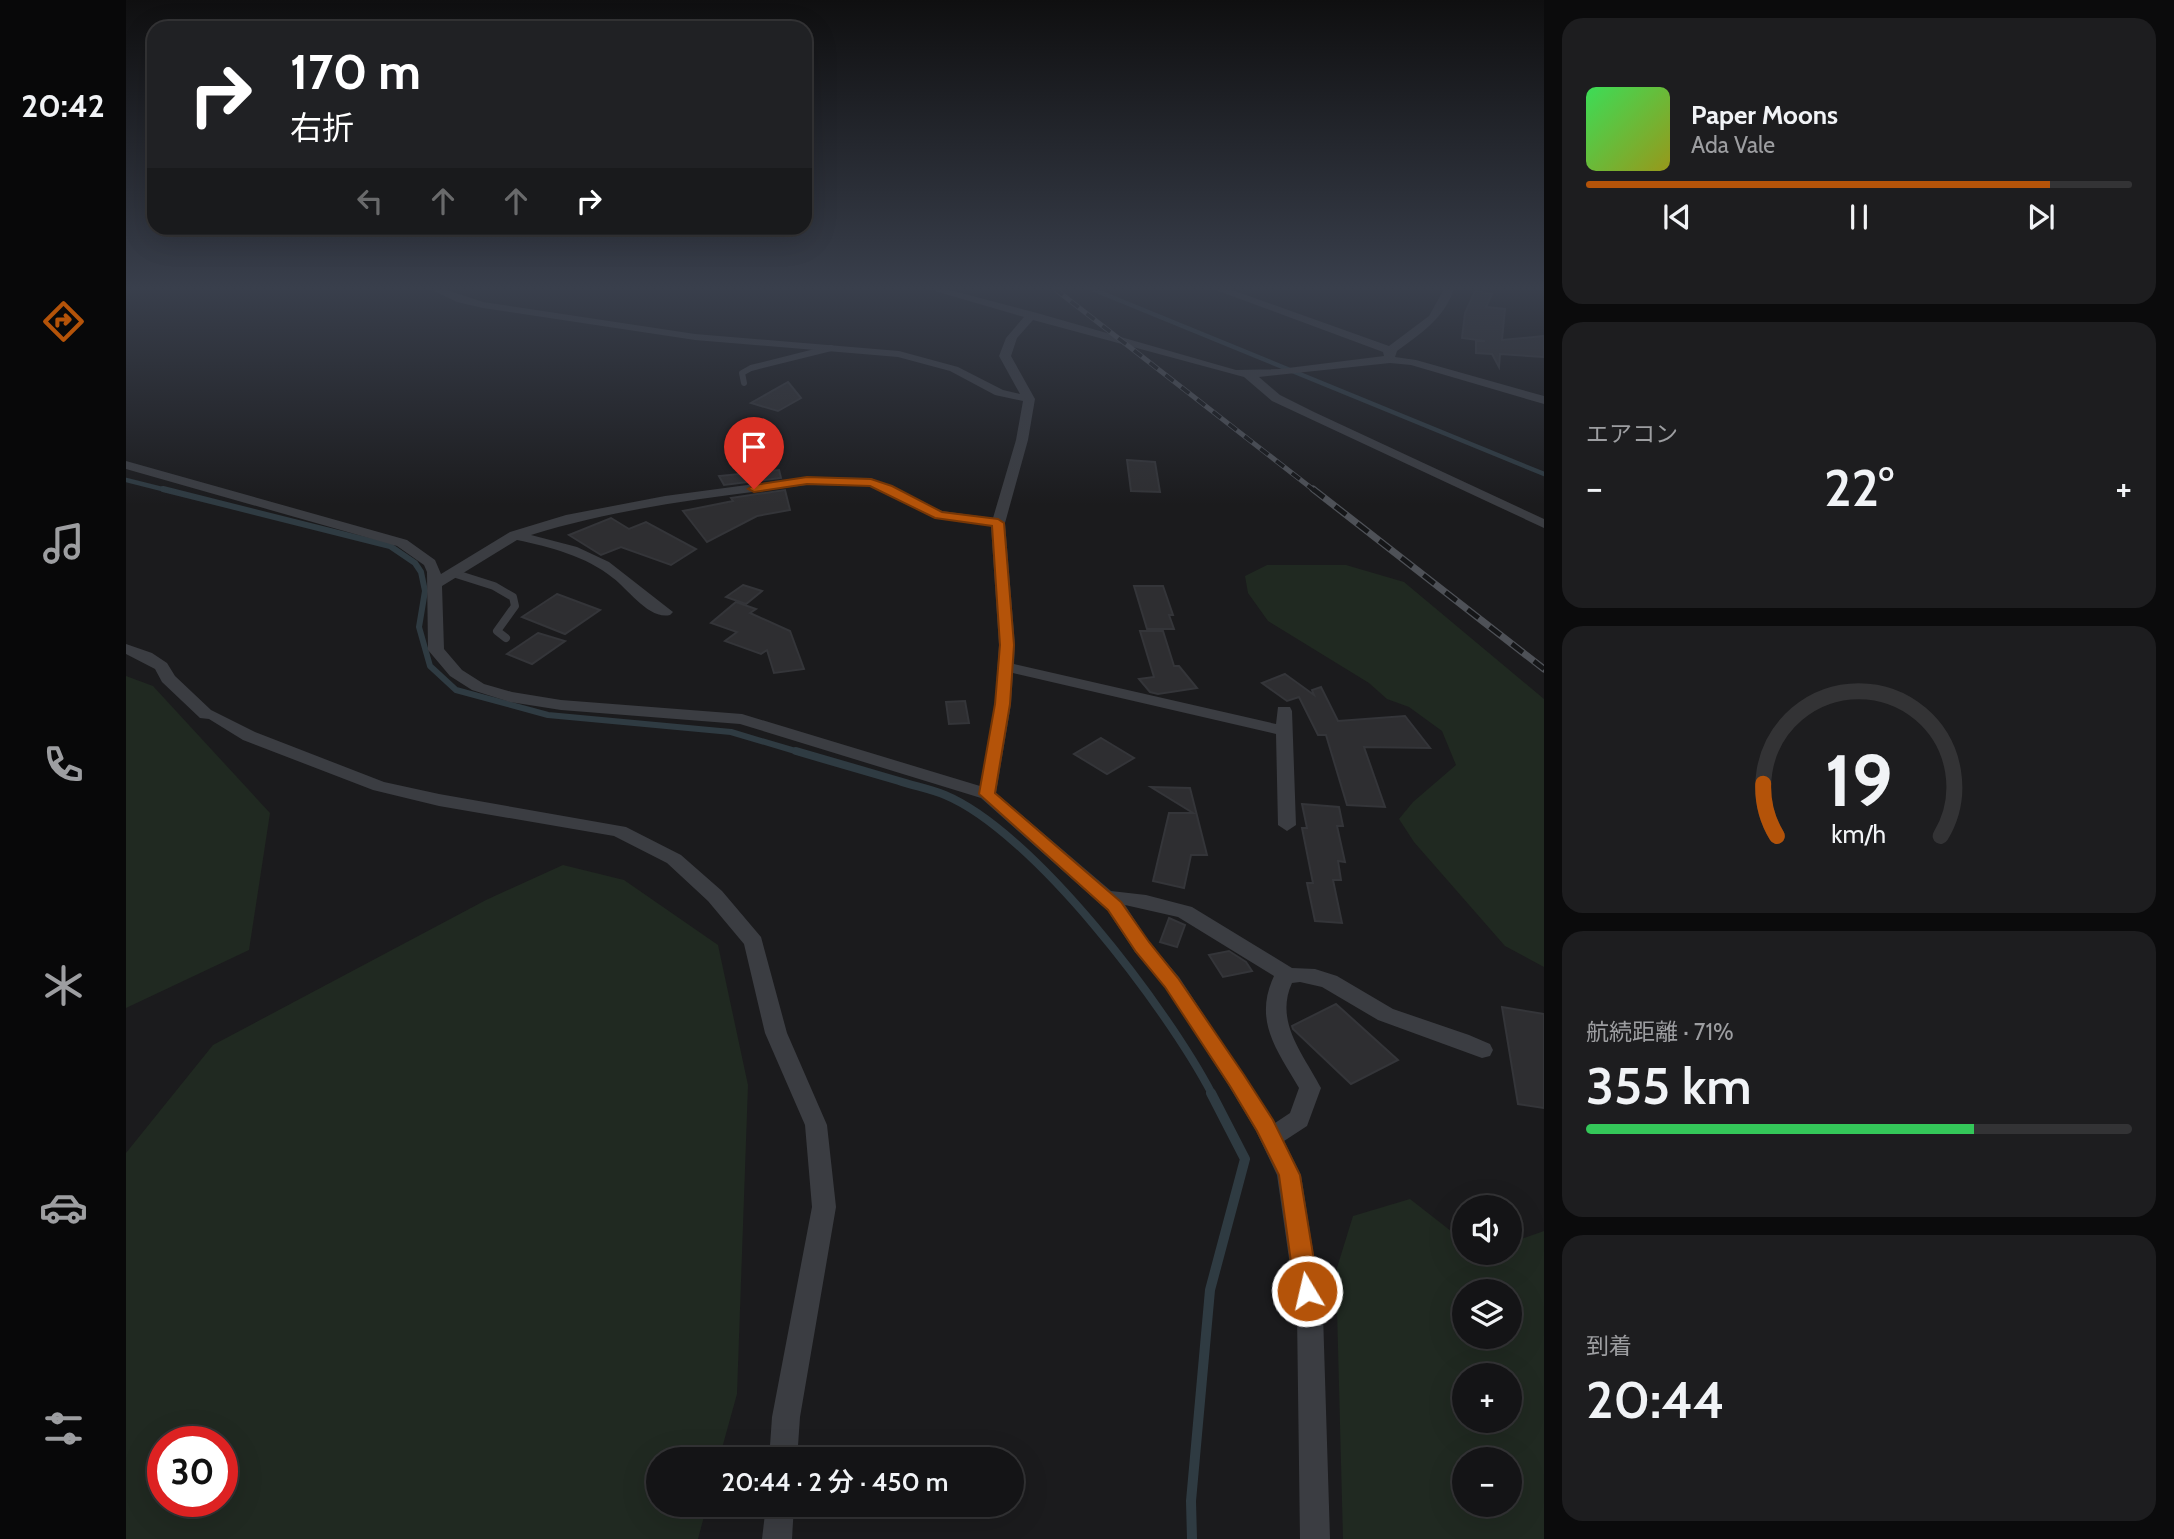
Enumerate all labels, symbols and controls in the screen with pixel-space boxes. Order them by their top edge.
text: 170 m [290,42,421,101]
icon: right [175,49,266,140]
text: 20:42 [21,86,105,125]
text: Paper Moons [1691,99,1838,131]
text: 右折 [290,108,354,147]
text: Ada Vale [1691,131,1775,159]
icon: left [351,182,389,220]
icon: ahead [424,182,462,220]
icon: ahead [497,182,535,220]
icon: right [570,182,608,220]
icon: previous [1658,198,1696,236]
icon: pause [1840,198,1878,236]
icon: next [2022,198,2060,236]
icon: directions [39,297,88,346]
pin [724,417,784,489]
text: エアコン [1586,420,1678,448]
icon: arrive [735,428,773,466]
text: 22° [1824,456,1894,519]
text: − [1586,464,1603,511]
text: + [2115,464,2132,511]
icon: music [39,519,88,568]
text: 19 [1825,736,1893,824]
icon: phone [39,740,88,789]
text: km/h [1832,818,1886,848]
icon: climate [39,961,88,1010]
text: 航続距離 · 71% [1586,1018,1734,1046]
text: 355 km [1586,1054,1752,1117]
icon: car [39,1183,88,1232]
map controls [1452,1195,1522,1517]
button: sound [1452,1195,1522,1265]
position arrow [1270,1254,1344,1328]
button: layers [1452,1279,1522,1349]
text: 到着 [1586,1332,1632,1360]
button: + [1452,1363,1522,1433]
text: 20:44 [1586,1368,1724,1431]
icon: filters [39,1404,88,1453]
speed limit sign: 30 [147,1426,238,1517]
button: − [1452,1447,1522,1517]
text: 20:44 · 2 分 · 450 m [722,1466,948,1498]

